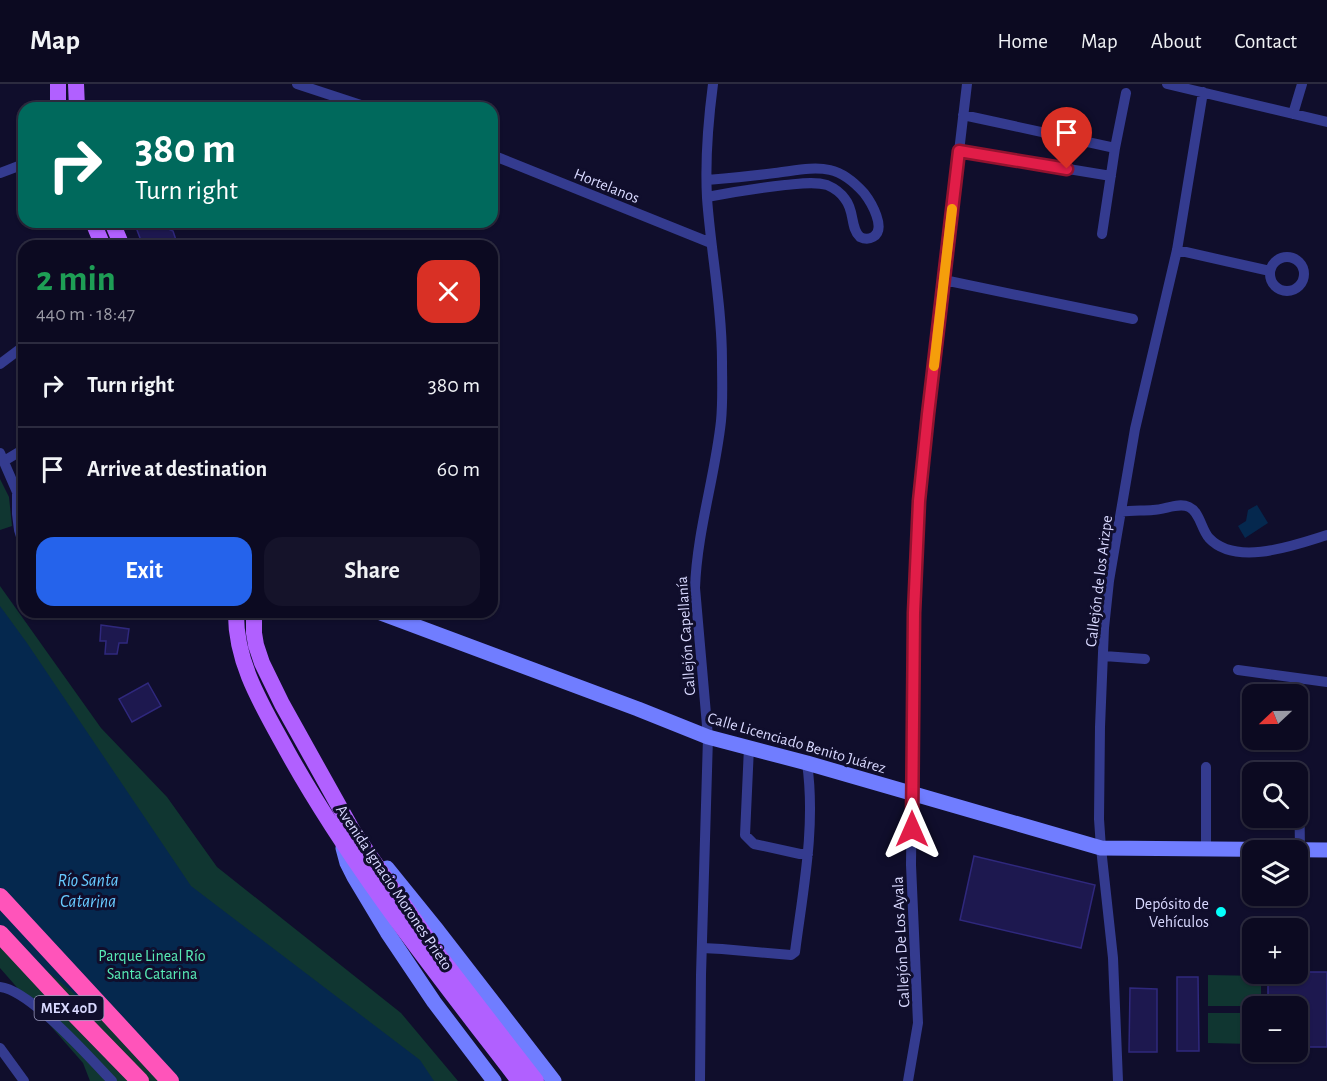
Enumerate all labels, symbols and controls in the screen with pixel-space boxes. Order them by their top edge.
text: Map [30,27,80,55]
text: Home [997,31,1048,52]
text: Map [1081,31,1118,52]
text: About [1151,31,1201,52]
text: Contact [1234,31,1297,52]
pin [1041,107,1092,169]
icon: arrive [1050,116,1083,149]
icon: right [36,126,114,204]
text: 380 m [135,128,236,170]
street label: Hortelanos [572,166,642,206]
text: Turn right [135,177,238,204]
button: close [417,260,480,323]
text: 2 min [36,261,116,297]
text: 440 m · 18:47 [36,304,135,324]
icon: right [36,369,69,402]
text: Turn right [87,374,174,396]
text: 380 m [428,374,480,396]
icon: arrive [36,453,69,486]
text: Arrive at destination [87,458,267,480]
text: 60 m [437,458,480,480]
street label: Callejón de los Arizpe [1083,514,1116,648]
button: Exit [36,537,252,606]
button: Share [264,537,480,606]
street label: Callejón Capellanía [674,576,699,696]
north arrow [1242,684,1308,750]
map controls [1242,684,1308,1062]
street label: Calle Licenciado Benito Juárez [706,710,888,776]
button: search [1242,762,1308,828]
position arrow [880,797,944,861]
street label: Avenida Ignacio Morones Prieto [333,802,456,973]
button: layers [1242,840,1308,906]
water label: Río Santa Catarina [57,872,119,911]
street label: Callejón De Los Ayala [890,876,913,1008]
place label: Depósito de Vehículos [1134,896,1209,930]
marker: Depósito de Vehículos [1214,905,1228,919]
button: + [1242,918,1308,984]
park label: Parque Lineal Río Santa Catarina [98,948,206,982]
road number: MEX 40D [34,996,104,1020]
button: − [1242,996,1308,1062]

